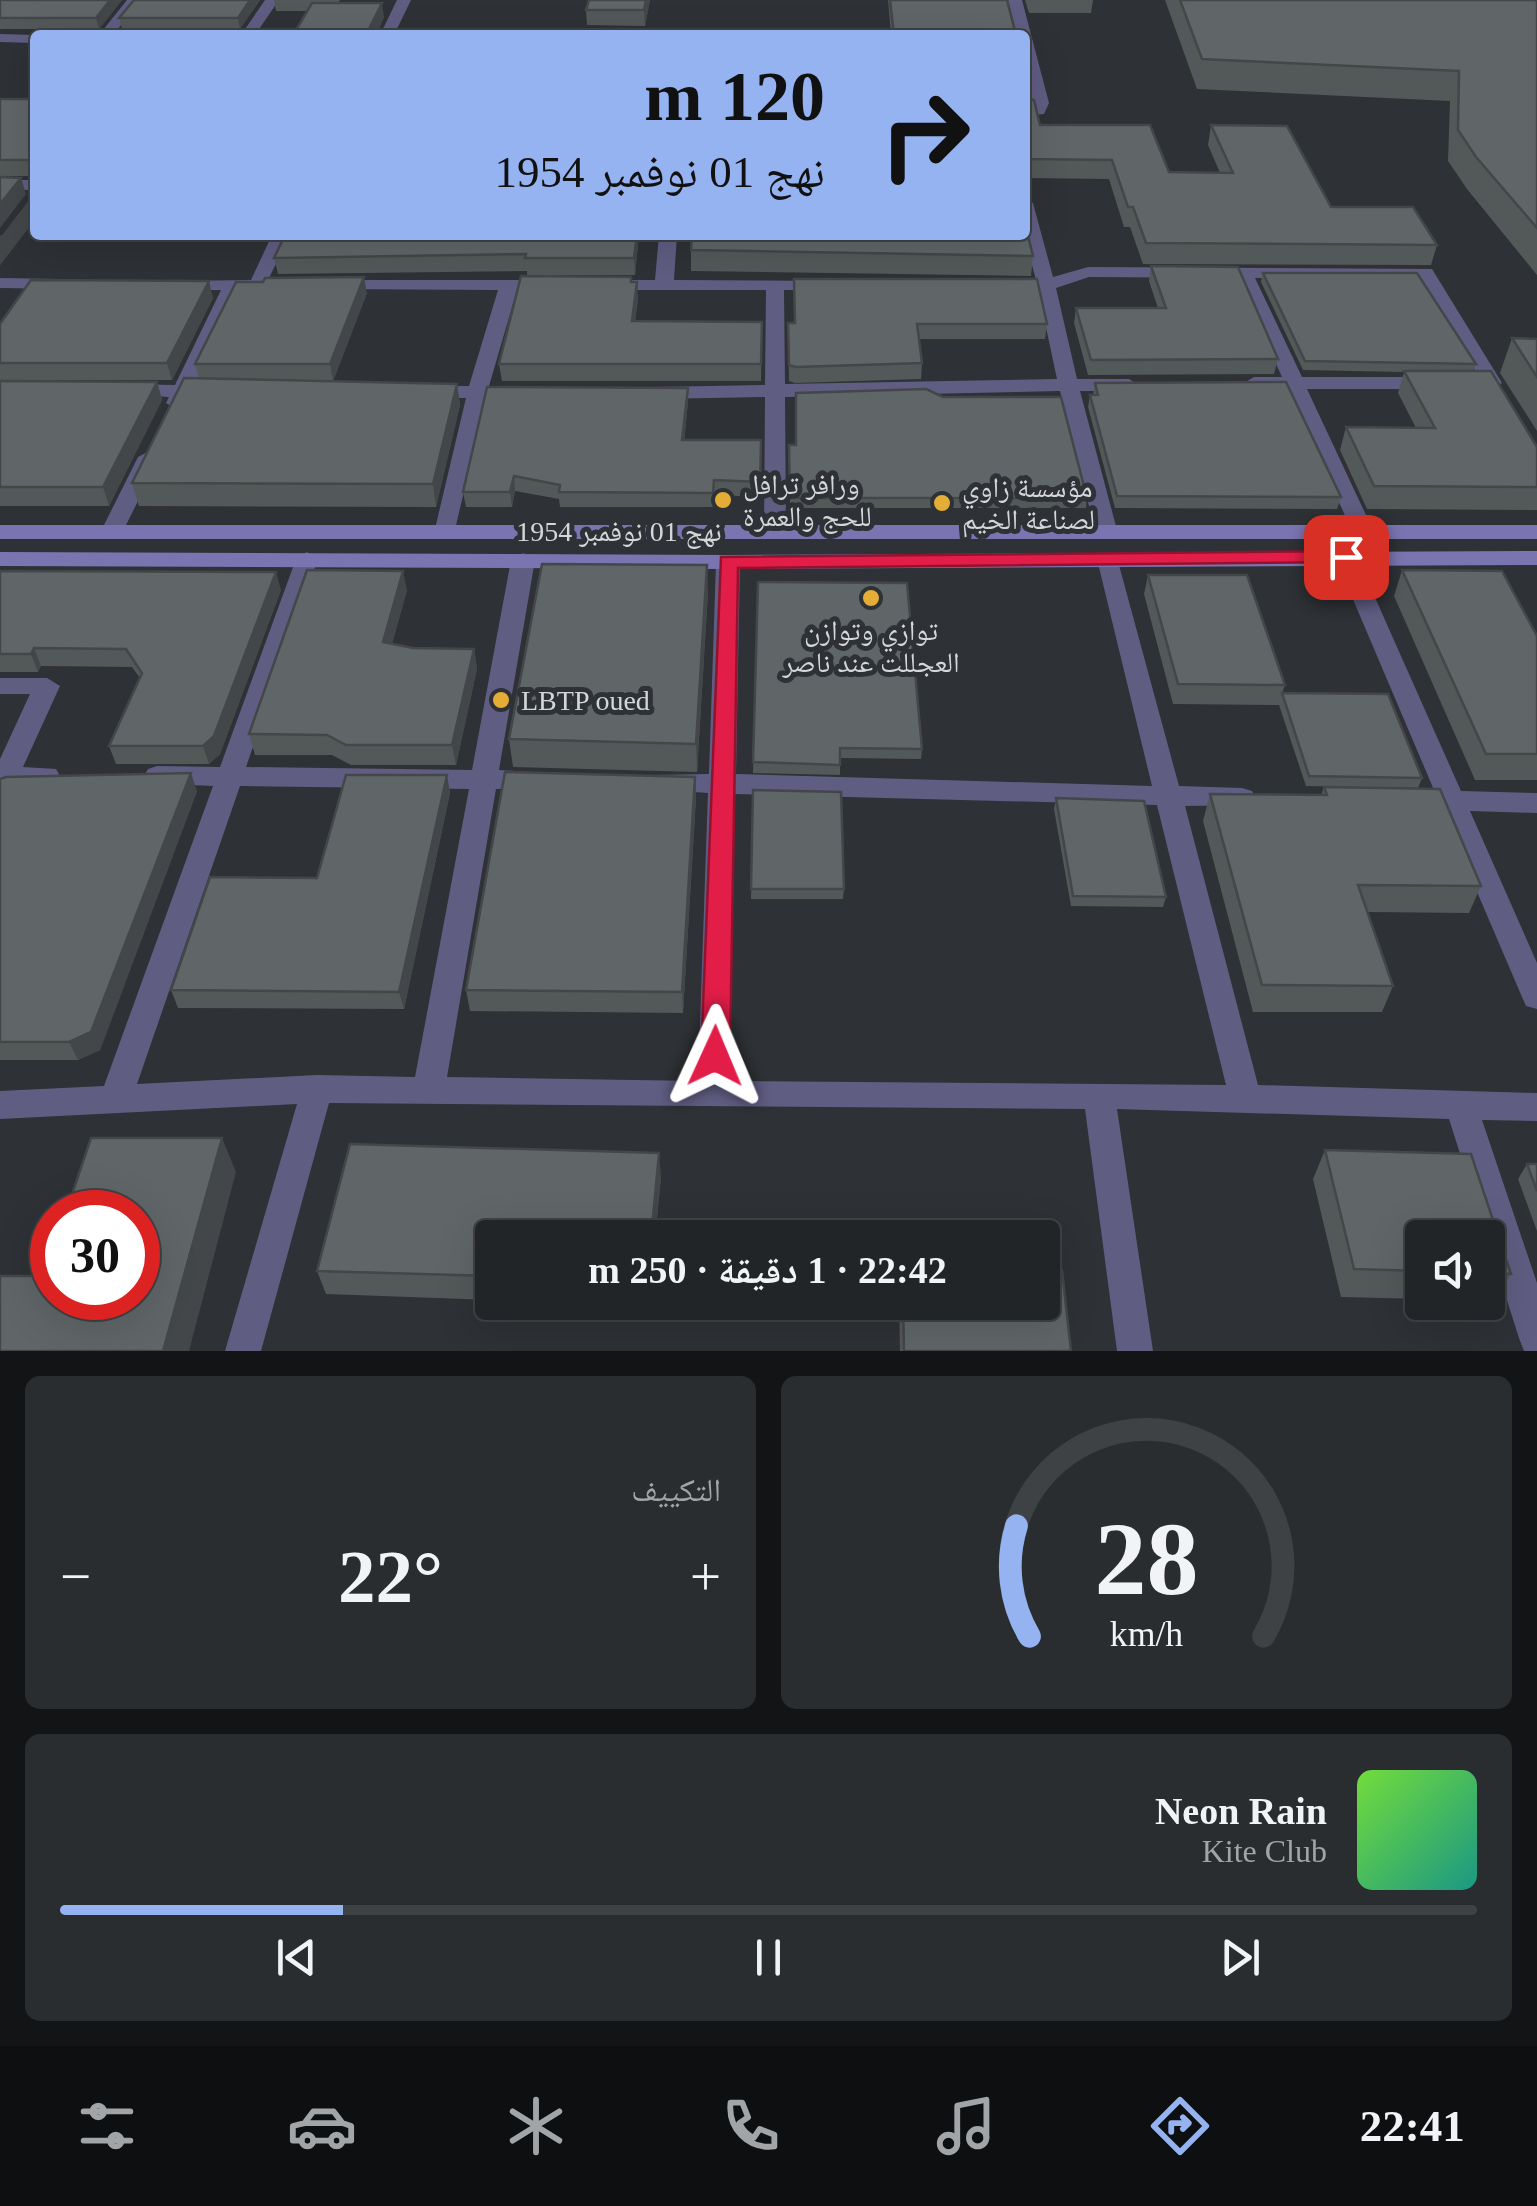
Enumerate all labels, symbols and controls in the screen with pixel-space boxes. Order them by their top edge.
text: 120 m [644,58,825,135]
icon: right [860,70,990,200]
text: نهج 01 نوفمبر 1954 [495,147,825,197]
place label: ورافر ترافل للحج والعمرة [743,469,872,534]
place label: مؤسسة زاوي لصناعة الخيم [962,472,1095,538]
marker: ورافر ترافل للحج والعمرة [712,489,734,511]
marker: مؤسسة زاوي لصناعة الخيم [931,492,953,514]
pin [1304,515,1389,600]
street label: نهج 01 نوفمبر 1954 [516,516,722,549]
icon: arrive [1319,530,1374,585]
marker: توازي وتوازن العجللت عند ناصر [860,587,882,609]
place label: توازي وتوازن العجللت عند ناصر [781,615,960,678]
place label: LBTP oued [521,685,650,716]
marker: LBTP oued [490,689,512,711]
position arrow [663,1004,767,1108]
speed limit sign: 30 [30,1190,160,1320]
map controls [1405,1220,1505,1320]
button: sound [1405,1220,1505,1320]
text: 22:42 · 1 دقيقة · 250 m [588,1249,947,1291]
text: التكييف [631,1472,721,1508]
text: 28 [1095,1501,1199,1616]
text: 22° [338,1535,443,1618]
text: − [60,1546,91,1607]
text: + [690,1546,721,1607]
text: km/h [1110,1614,1183,1654]
text: Neon Rain [1155,1790,1327,1832]
text: Kite Club [1202,1833,1327,1869]
icon: previous [269,1930,324,1985]
icon: pause [741,1930,796,1985]
icon: next [1213,1930,1268,1985]
icon: filters [72,2091,142,2161]
icon: car [287,2091,357,2161]
icon: climate [501,2091,571,2161]
icon: phone [716,2091,786,2161]
icon: music [931,2091,1001,2161]
icon: directions [1145,2091,1215,2161]
text: 22:41 [1360,2101,1465,2151]

